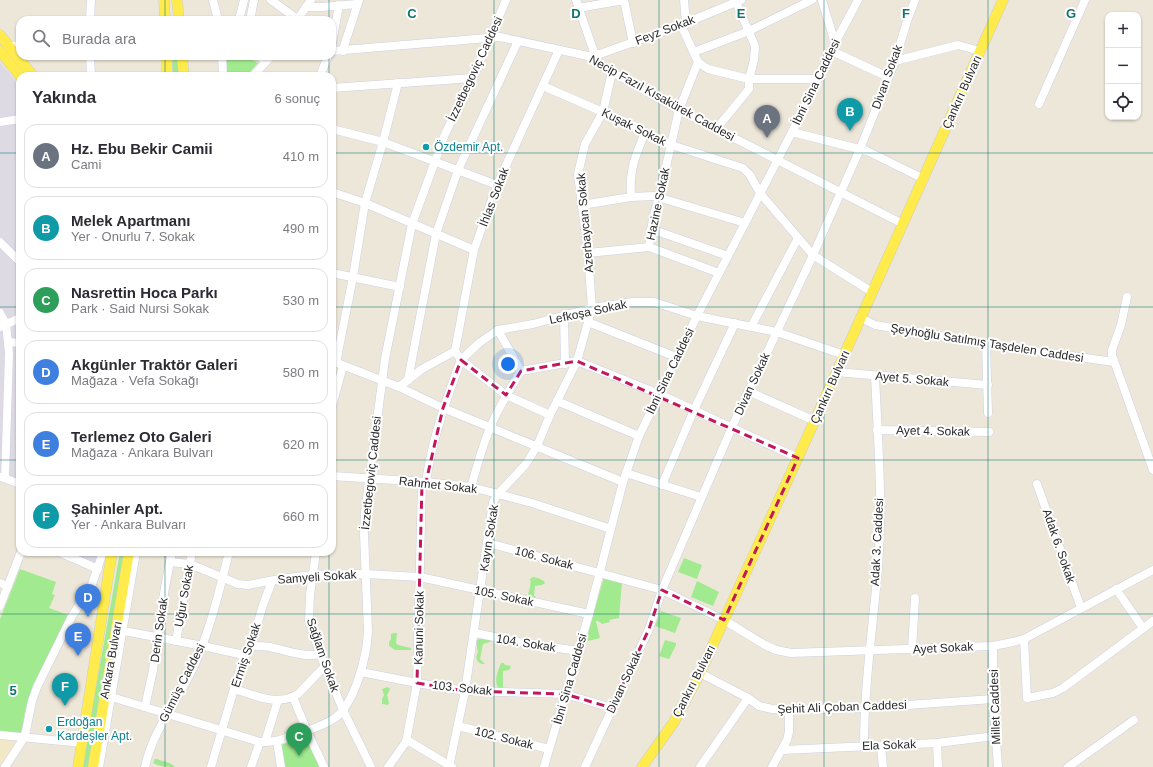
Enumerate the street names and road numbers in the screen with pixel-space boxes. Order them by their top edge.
street label: Feyz Sokak [633,12,698,48]
street label: İzzetbegoviç Caddesi [445,14,505,124]
street label: İbni Sina Caddesi [789,37,843,127]
street label: Divan Sokak [869,42,905,111]
street label: Necip Fazıl Kısakürek Caddesi [587,52,737,144]
street label: Çankırı Bulvarı [939,53,985,131]
street label: Kuşak Sokak [599,105,669,149]
street label: İhlas Sokak [476,165,512,228]
street label: Hazine Sokak [643,165,673,242]
street label: Azerbaycan Sokak [574,172,596,273]
street label: Lefkoşa Sokak [548,297,629,327]
street label: Şeyhoğlu Satılmış Taşdelen Caddesi [889,321,1085,365]
street label: İbni Sina Caddesi [643,326,697,416]
street label: Çankırı Bulvarı [807,348,853,426]
street label: Divan Sokak [731,350,773,417]
street label: Ayet 5. Sokak [875,369,950,389]
street label: İzzetbegoviç Caddesi [358,416,384,530]
street label: Ayet 4. Sokak [896,423,971,439]
street label: Rahmet Sokak [398,474,479,496]
street label: Adak 3. Caddesi [868,498,886,586]
street label: Kayın Sokak [477,503,501,572]
street label: Adak 6. Sokak [1040,507,1079,586]
street label: 106. Sokak [513,543,576,573]
street label: Uğur Sokak [172,563,197,628]
street label: Samyeli Sokak [277,567,358,587]
street label: 105. Sokak [473,583,536,609]
street label: Kanuni Sokak [411,590,427,665]
street label: Derin Sokak [148,596,171,663]
street label: Sağlam Sokak [304,616,343,695]
street label: Ankara Bulvarı [97,620,125,700]
street label: Ermiş Sokak [228,620,264,689]
street label: 104. Sokak [495,631,558,655]
street label: İbni Sina Caddesi [550,632,590,726]
street label: Ayet Sokak [912,639,975,657]
street label: Gümüş Caddesi [156,641,208,725]
street label: Çankırı Bulvarı [670,642,718,720]
street label: Divan Sokak [603,648,645,715]
street label: Millet Caddesi [987,669,1003,745]
street label: 103. Sokak [431,678,494,698]
street label: Şehit Ali Çoban Caddesi [777,698,907,716]
street label: 102. Sokak [473,724,536,752]
street label: Ela Sokak [862,737,917,753]

